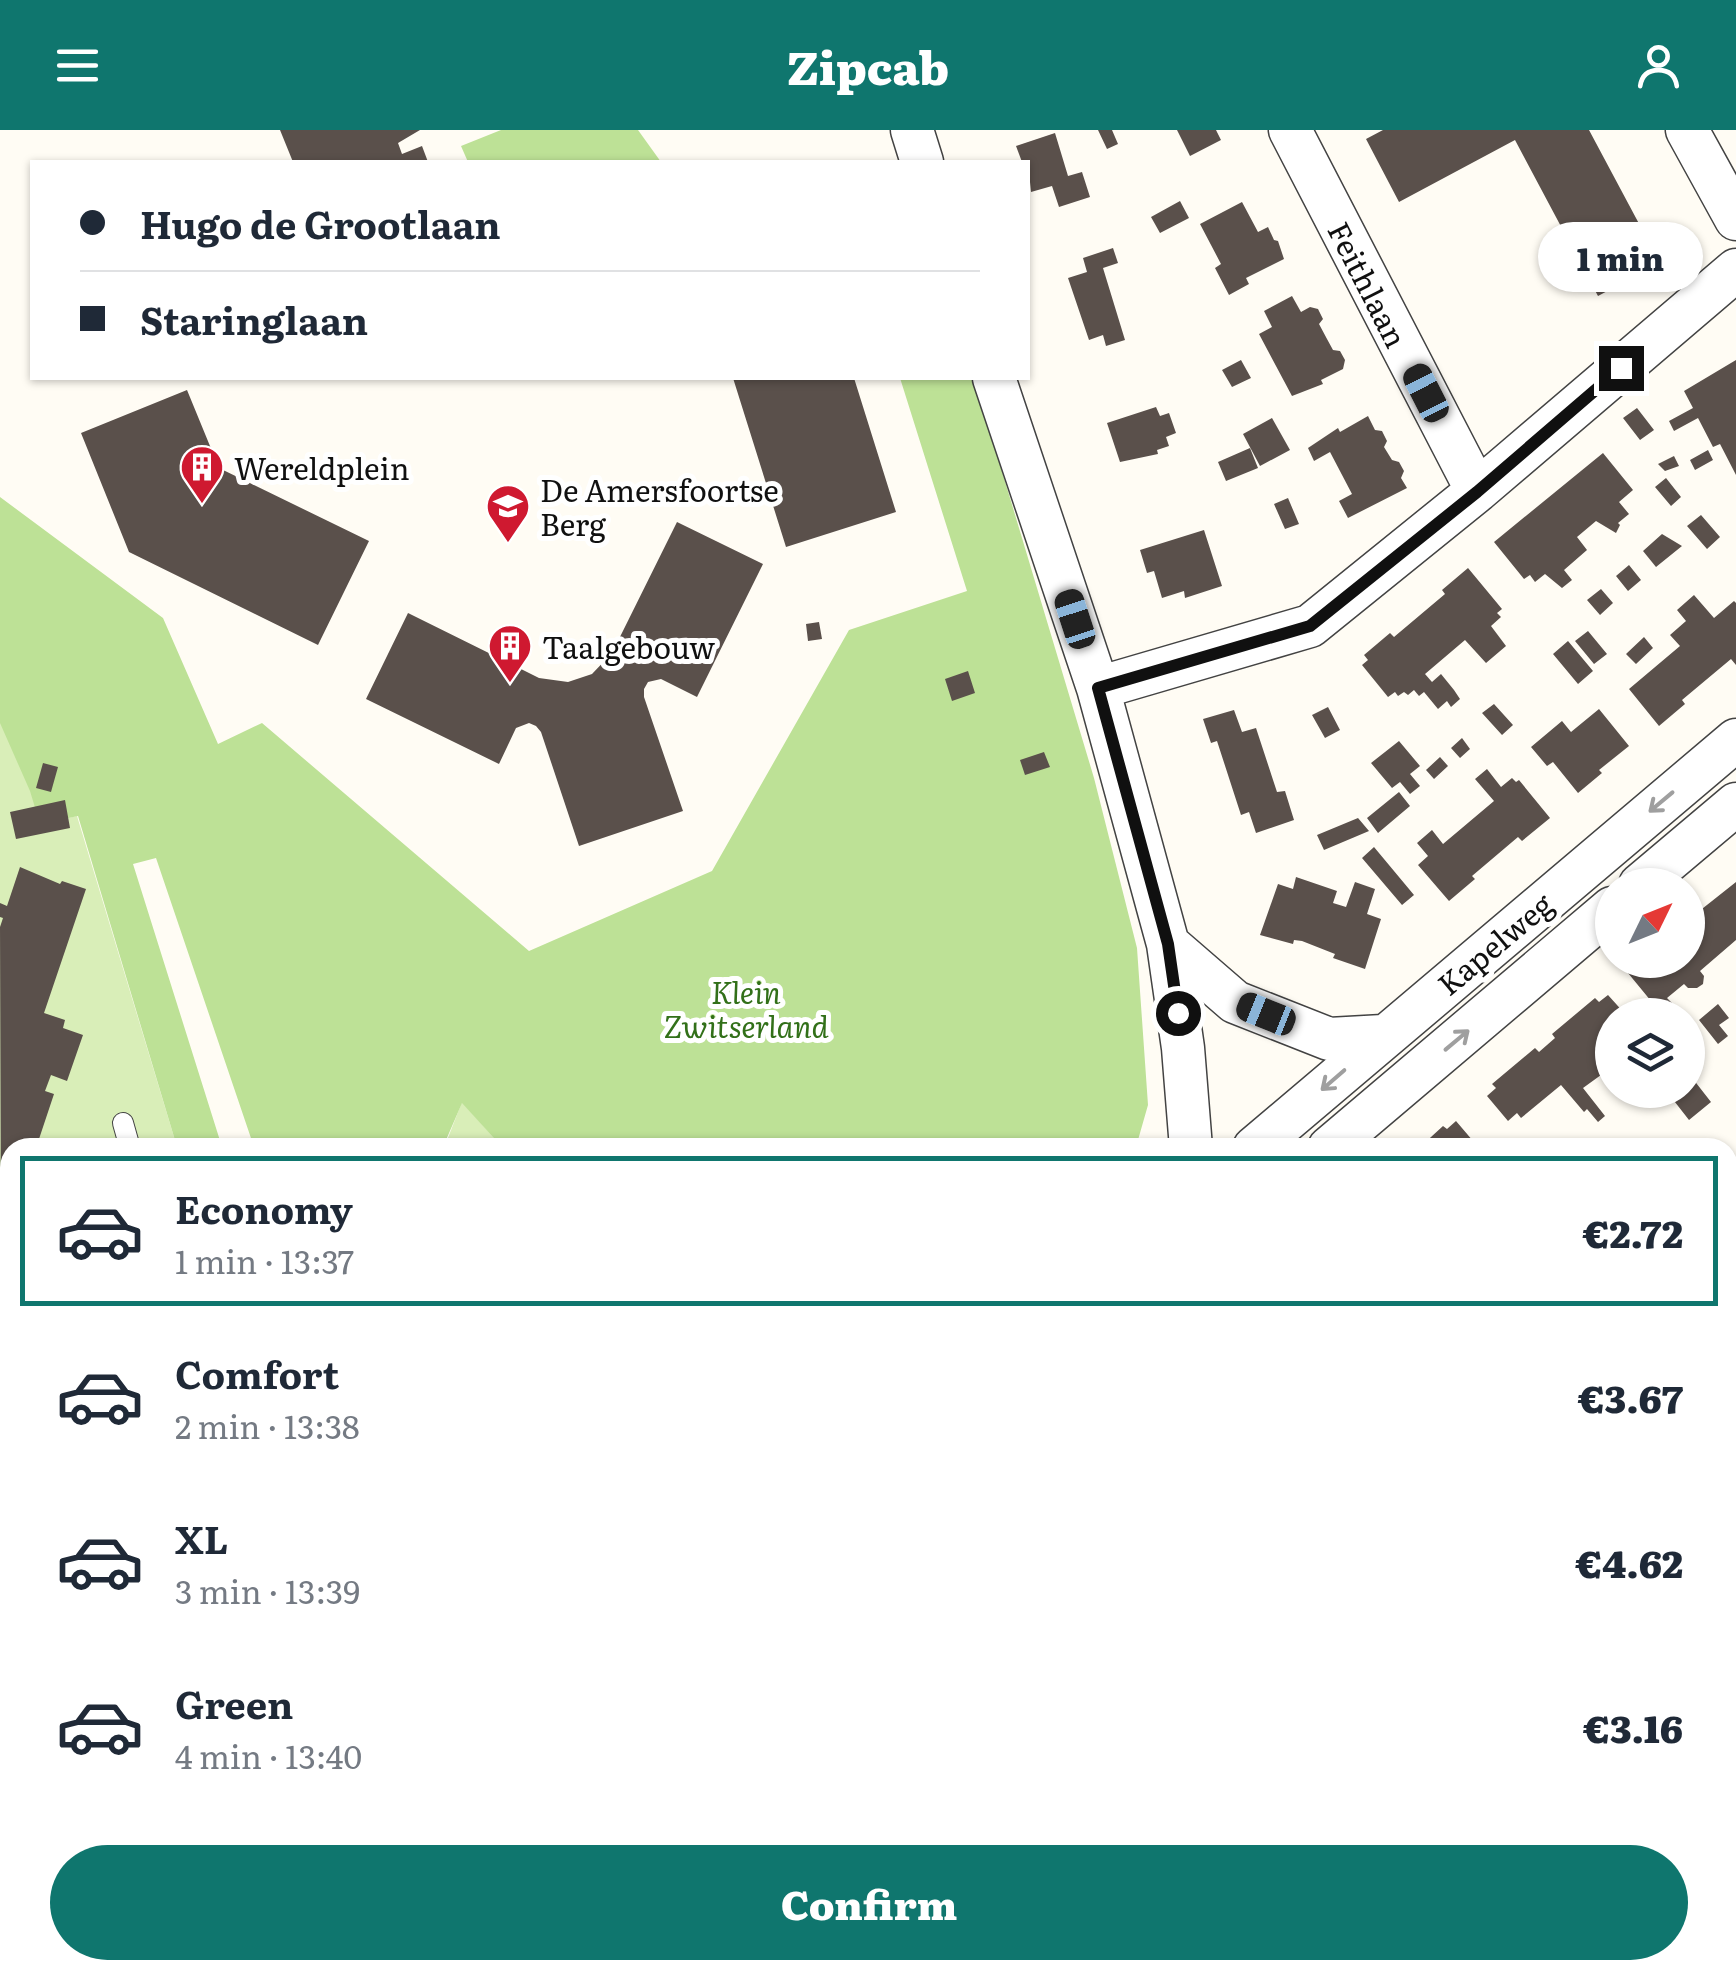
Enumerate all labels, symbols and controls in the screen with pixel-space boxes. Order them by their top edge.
text: Zipcab [787,32,949,99]
icon: menu [50,38,105,93]
icon: person [1631,38,1686,93]
text: Hugo de Grootlaan [140,194,501,251]
street label: Feithlaan [1319,213,1419,355]
callout: 1 min [1538,223,1704,293]
text: 1 min [1577,233,1664,281]
text: Staringlaan [140,290,368,347]
route end [1599,346,1644,391]
car [1399,359,1453,427]
building icon: Wereldplein [179,444,225,505]
place label: Wereldplein [234,445,410,489]
place label: De Amersfoortse Berg [540,467,779,545]
school or university icon: De Amersfoortse Berg [485,483,531,544]
car [1051,586,1099,652]
building icon: Taalgebouw [487,623,533,684]
place label: Taalgebouw [542,624,715,668]
one-way arrow [1649,791,1675,813]
north arrow [1595,868,1705,978]
map controls [1595,868,1705,1108]
street label: Kapelweg [1427,881,1562,1005]
park label: Klein Zwitserland [663,969,830,1047]
car [1233,989,1299,1039]
route start [1156,991,1201,1036]
button: layers [1595,998,1705,1108]
one-way arrow [1443,1029,1469,1051]
one-way arrow [1320,1068,1346,1090]
text: Economy [175,1179,353,1236]
icon: car [55,1186,145,1276]
text: €2.72 [1583,1203,1683,1260]
text: 1 min · 13:37 [175,1236,354,1284]
text: Comfort [175,1344,339,1401]
icon: car [55,1351,145,1441]
text: €3.67 [1578,1368,1683,1425]
text: 2 min · 13:38 [175,1401,360,1449]
text: XL [175,1509,228,1566]
icon: car [55,1516,145,1606]
text: €4.62 [1575,1533,1683,1590]
text: 3 min · 13:39 [175,1566,360,1614]
text: Green [175,1674,293,1731]
icon: car [55,1681,145,1771]
text: €3.16 [1583,1698,1683,1755]
text: 4 min · 13:40 [175,1731,362,1779]
button: Confirm [50,1845,1688,1960]

